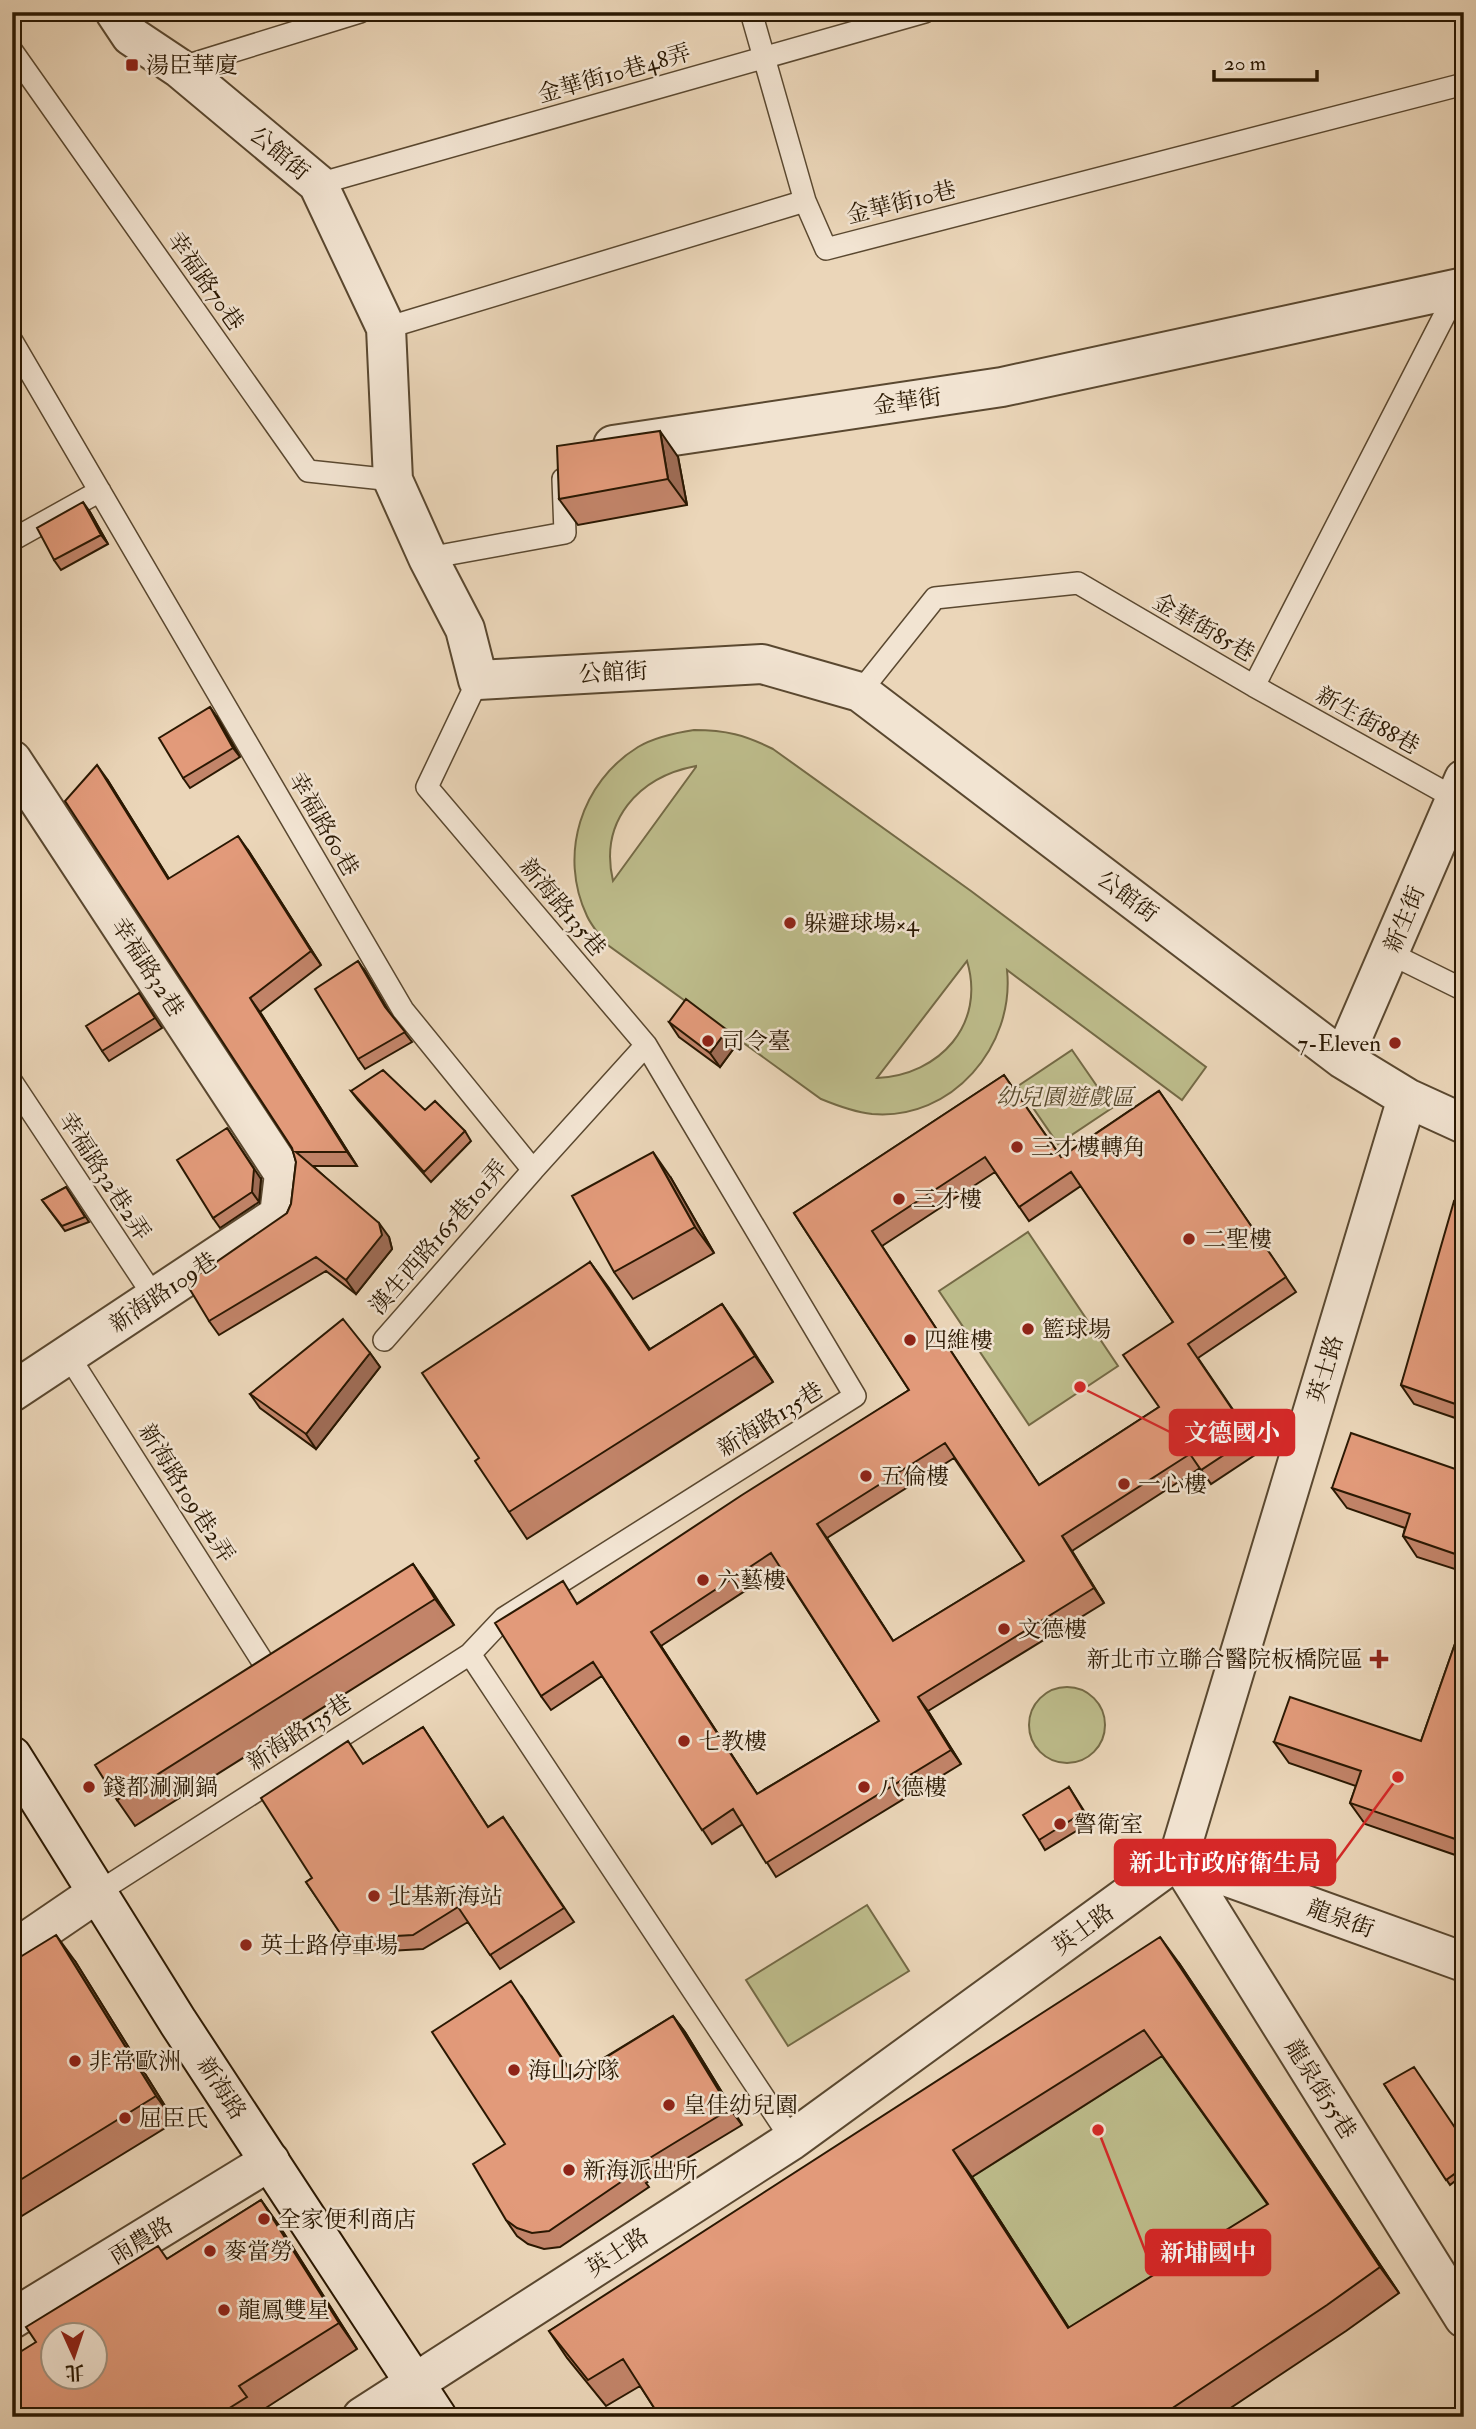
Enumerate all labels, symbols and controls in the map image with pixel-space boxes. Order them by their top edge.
street label: 金華街10巷48弄 [534,38,694,109]
scale bar [1214,38,1317,82]
text: 20 m [1224,50,1266,77]
place label: 湯臣華廈 [146,51,238,80]
marker: 湯臣華廈 [124,57,140,73]
street label: 公館街 [244,120,315,187]
street label: 金華街10巷 [843,175,959,230]
street label: 幸福路70巷 [161,226,250,336]
street label: 金華街 [871,382,943,421]
street label: 金華街85巷 [1148,587,1260,668]
street label: 公館街 [578,656,648,689]
street label: 新生街88巷 [1311,680,1424,761]
street label: 幸福路60巷 [282,767,365,881]
street label: 新海路135巷 [513,852,612,962]
street label: 公館街 [1091,864,1164,929]
street label: 新生街 [1378,882,1431,957]
place label: 躲避球場×4 [804,909,920,938]
street label: 幸福路32巷 [105,912,190,1022]
marker: 躲避球場×4 [782,915,798,931]
place label: 司令臺 [722,1027,791,1056]
place label: 7-Eleven [1298,1029,1381,1058]
marker: 司令臺 [700,1033,716,1049]
marker: 7-Eleven [1387,1035,1403,1051]
park label: 幼兒園遊戲區 [996,1083,1137,1112]
street label: 幸福路32巷2弄 [52,1107,157,1246]
place label: 三才樓轉角 [1031,1133,1146,1162]
marker: 三才樓轉角 [1009,1139,1025,1155]
street label: 漢生西路165巷101弄 [363,1154,514,1321]
place label: 三才樓 [913,1185,982,1214]
marker: 三才樓 [891,1191,907,1207]
place label: 二聖樓 [1203,1225,1272,1254]
marker: 二聖樓 [1181,1231,1197,1247]
street label: 新海路109巷 [104,1246,223,1339]
place label: 籃球場 [1042,1315,1111,1344]
marker: 籃球場 [1020,1321,1036,1337]
place label: 四維樓 [924,1326,993,1355]
marker: 四維樓 [902,1332,918,1348]
street label: 英士路 [1302,1332,1349,1406]
street label: 新海路135巷 [712,1376,828,1463]
callout: 文德國小 [1170,1410,1294,1455]
street label: 新海路109巷2弄 [132,1418,241,1568]
text: 文德國小 [1184,1418,1280,1449]
place label: 五倫樓 [880,1462,949,1491]
marker: 五倫樓 [858,1468,874,1484]
place label: 一心樓 [1138,1470,1207,1499]
marker: 一心樓 [1116,1476,1132,1492]
place label: 六藝樓 [717,1566,786,1595]
marker: 六藝樓 [695,1572,711,1588]
place label: 文德樓 [1018,1615,1087,1644]
marker: 文德樓 [996,1621,1012,1637]
place label: 新北市立聯合醫院板橋院區 [1087,1645,1363,1674]
marker: 新北市立聯合醫院板橋院區 [1369,1649,1389,1669]
street label: 新海路135巷 [241,1688,357,1777]
place label: 七教樓 [698,1727,767,1756]
marker: 七教樓 [676,1733,692,1749]
place label: 錢都涮涮鍋 [103,1773,218,1802]
place label: 八德樓 [878,1773,947,1802]
marker: 錢都涮涮鍋 [81,1779,97,1795]
marker: 八德樓 [856,1779,872,1795]
place label: 警衛室 [1074,1810,1143,1839]
marker: 警衛室 [1052,1816,1068,1832]
callout: 新北市政府衛生局 [1115,1840,1335,1885]
text: 新北市政府衛生局 [1129,1848,1321,1879]
place label: 北基新海站 [388,1882,503,1911]
marker: 北基新海站 [366,1888,382,1904]
street label: 龍泉街 [1303,1893,1378,1944]
street label: 英士路 [1047,1897,1120,1961]
place label: 英士路停車場 [260,1931,398,1960]
marker: 英士路停車場 [238,1937,254,1953]
street label: 龍泉街55巷 [1279,2034,1363,2145]
place label: 非常歐洲 [89,2047,181,2076]
street label: 新海路 [191,2051,253,2125]
marker: 非常歐洲 [67,2053,83,2069]
place label: 海山分隊 [528,2056,620,2085]
marker: 海山分隊 [506,2062,522,2078]
place label: 皇佳幼兒園 [683,2091,798,2120]
marker: 皇佳幼兒園 [661,2097,677,2113]
place label: 屈臣氏 [139,2104,208,2133]
marker: 屈臣氏 [117,2110,133,2126]
place label: 新海派出所 [583,2156,698,2185]
marker: 新海派出所 [561,2162,577,2178]
place label: 全家便利商店 [278,2205,416,2234]
street label: 雨農路 [104,2210,178,2271]
marker: 全家便利商店 [256,2211,272,2227]
street label: 英士路 [580,2221,654,2283]
callout: 新埔國中 [1146,2230,1270,2275]
place label: 麥當勞 [224,2237,293,2266]
text: 新埔國中 [1160,2238,1256,2269]
marker: 麥當勞 [202,2243,218,2259]
place label: 龍鳳雙星 [238,2296,330,2325]
marker: 龍鳳雙星 [216,2302,232,2318]
north arrow [38,2320,108,2390]
text: 北 [65,2359,85,2384]

